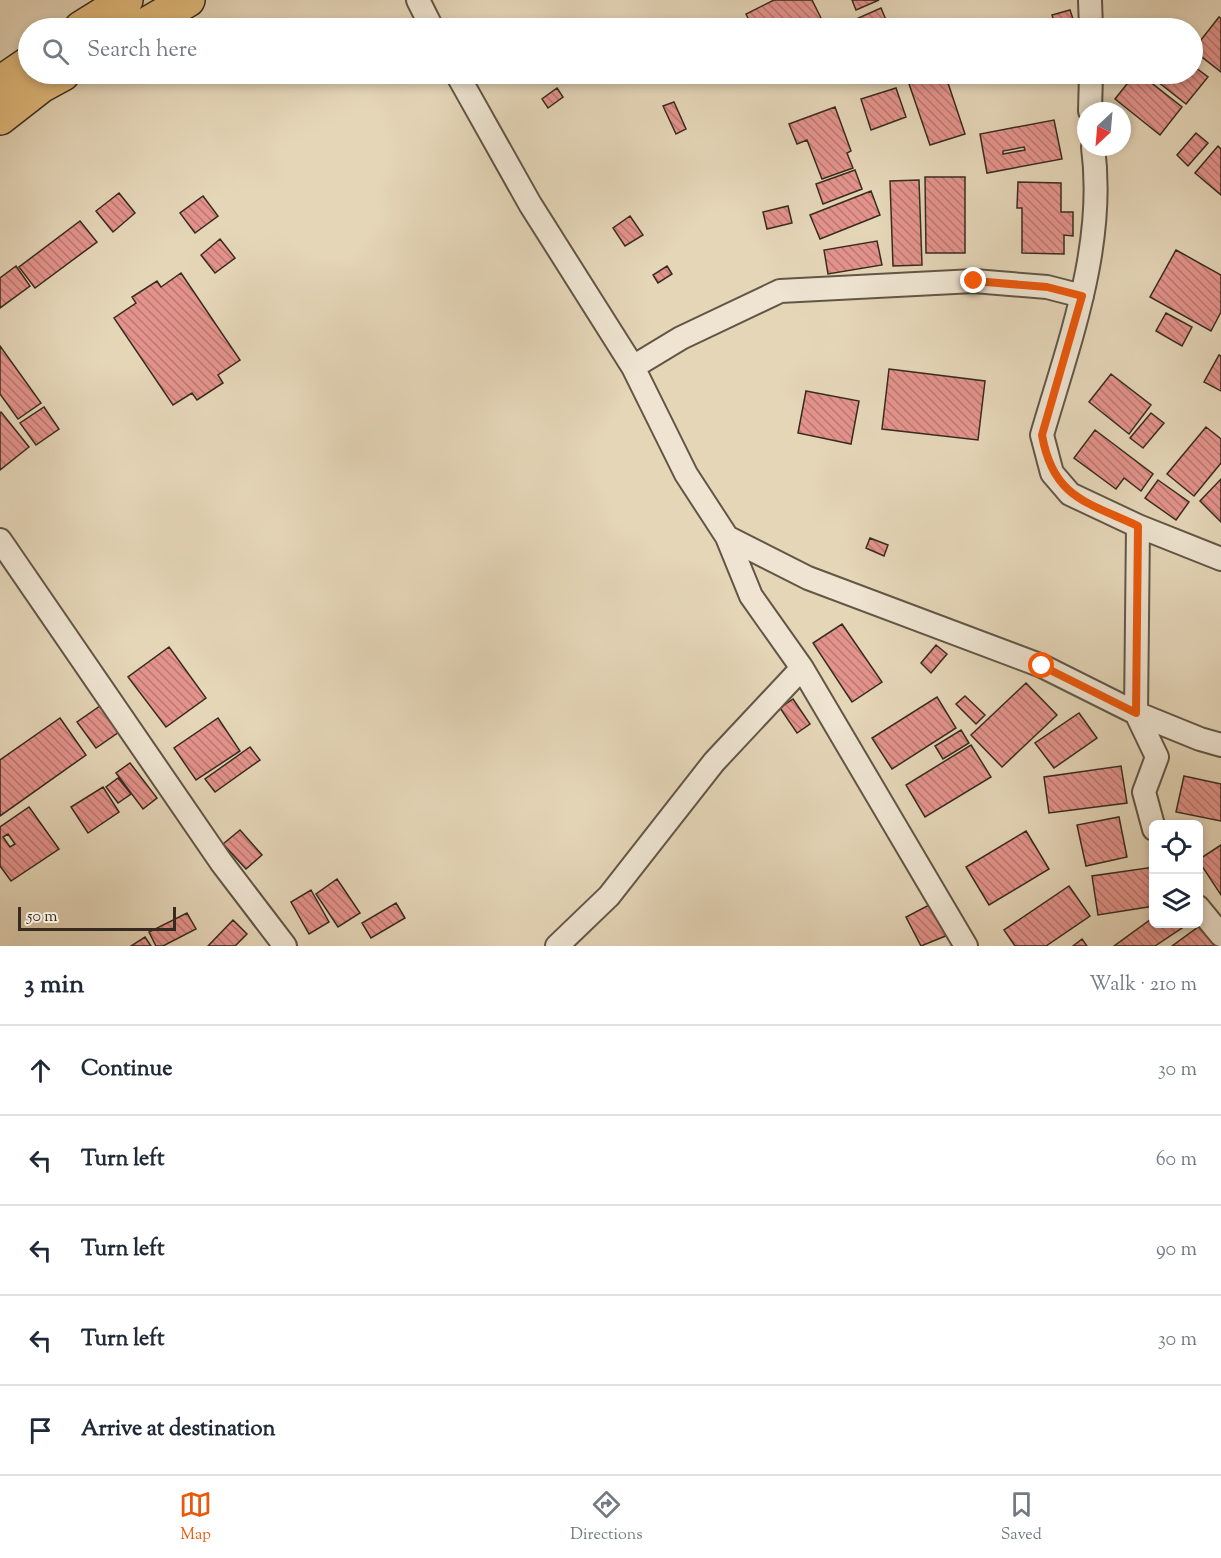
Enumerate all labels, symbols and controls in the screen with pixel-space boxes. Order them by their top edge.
search box [18,18,1203,84]
icon: search [39,35,72,68]
text: Search here [87,35,197,67]
north arrow [1077,102,1131,156]
route end [960,267,986,293]
route start [1028,652,1054,678]
map controls [1149,820,1203,928]
button: locate [1149,820,1203,874]
button: layers [1149,874,1203,928]
scale bar [18,904,176,932]
text: 50 m [27,906,58,929]
text: 3 min [24,967,84,1004]
text: Walk · 210 m [1089,971,1197,1000]
icon: ahead [24,1054,57,1087]
text: Continue [81,1054,172,1086]
text: 30 m [1158,1056,1197,1085]
icon: left [24,1144,57,1177]
text: Turn left [81,1144,164,1176]
text: 60 m [1156,1146,1197,1175]
icon: left [24,1234,57,1267]
text: Turn left [81,1234,164,1266]
text: 90 m [1156,1236,1197,1265]
icon: left [24,1324,57,1357]
text: Turn left [81,1324,164,1356]
text: 30 m [1158,1326,1197,1355]
icon: arrive [24,1414,57,1447]
text: Arrive at destination [81,1414,276,1446]
tab: Map [179,1488,212,1547]
tab: Directions [570,1488,643,1547]
tab: Saved [1001,1488,1042,1547]

